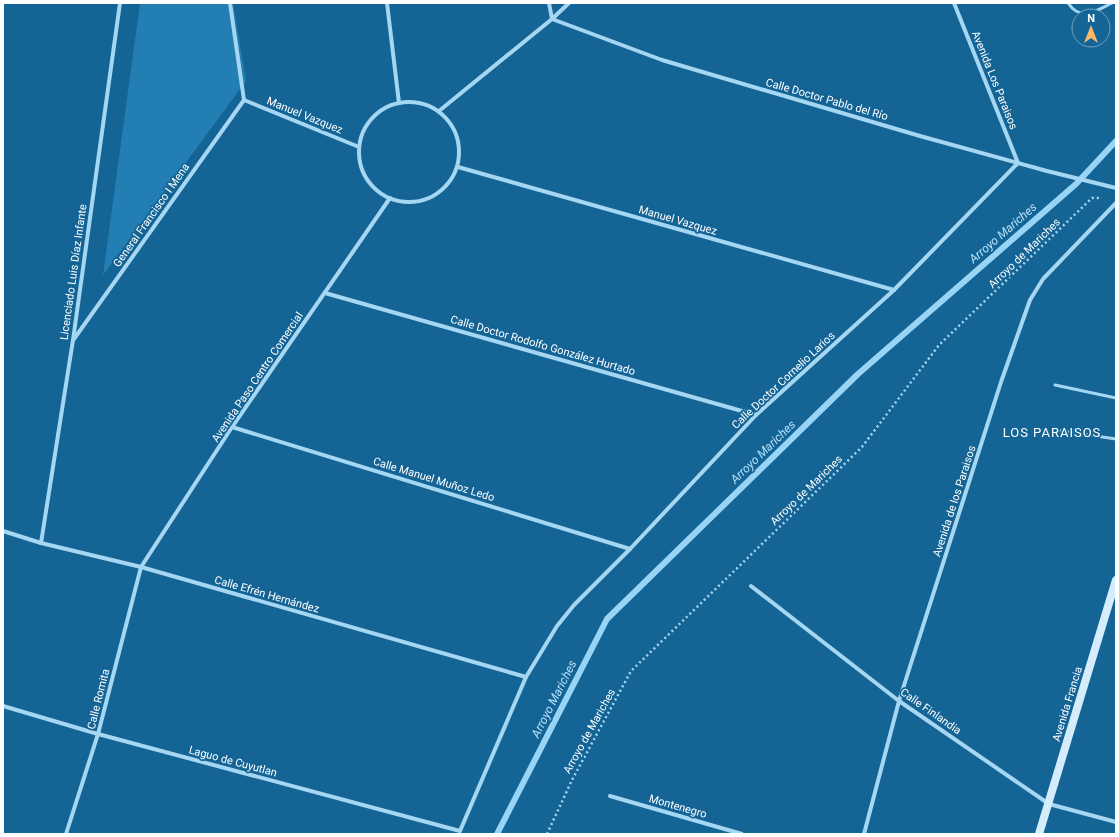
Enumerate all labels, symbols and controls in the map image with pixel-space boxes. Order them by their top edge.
north arrow [1071,8,1111,48]
text: N [1087,12,1095,25]
street label: Avenida Los Paraisos [969,29,1020,132]
street label: Calle Doctor Pablo del Río [764,76,889,123]
street label: Manuel Vazquez [265,94,345,137]
street label: General Francisco I Mena [111,161,192,270]
water label: Arroyo Mariches [966,200,1040,267]
street label: Licenciado Luis Díaz Infante [58,203,90,341]
street label: Manuel Vazquez [637,203,719,238]
street label: Arroyo de Mariches [986,215,1063,291]
street label: Avenida Paso Centro Comercial [209,310,306,445]
street label: Calle Doctor Rodolfo González Hurtado [449,313,637,378]
street label: Calle Doctor Cornelio Larios [729,329,838,432]
water label: Arroyo Mariches [727,417,798,487]
district label: LOS PARAISOS [1003,425,1101,440]
street label: Avenida de los Paraisos [930,443,979,559]
street label: Arroyo de Mariches [768,452,845,528]
street label: Calle Manuel Muñoz Ledo [372,455,496,504]
street label: Calle Efrén Hernández [213,573,321,616]
water label: Arroyo Mariches [528,658,580,741]
street label: Avenida Francia [1050,665,1085,743]
street label: Calle Romita [85,667,112,731]
street label: Arroyo de Mariches [561,686,618,776]
street label: Calle Finlandia [898,686,964,737]
street label: Laguo de Cuyutlan [187,743,278,780]
street label: Montenegro [648,792,708,821]

